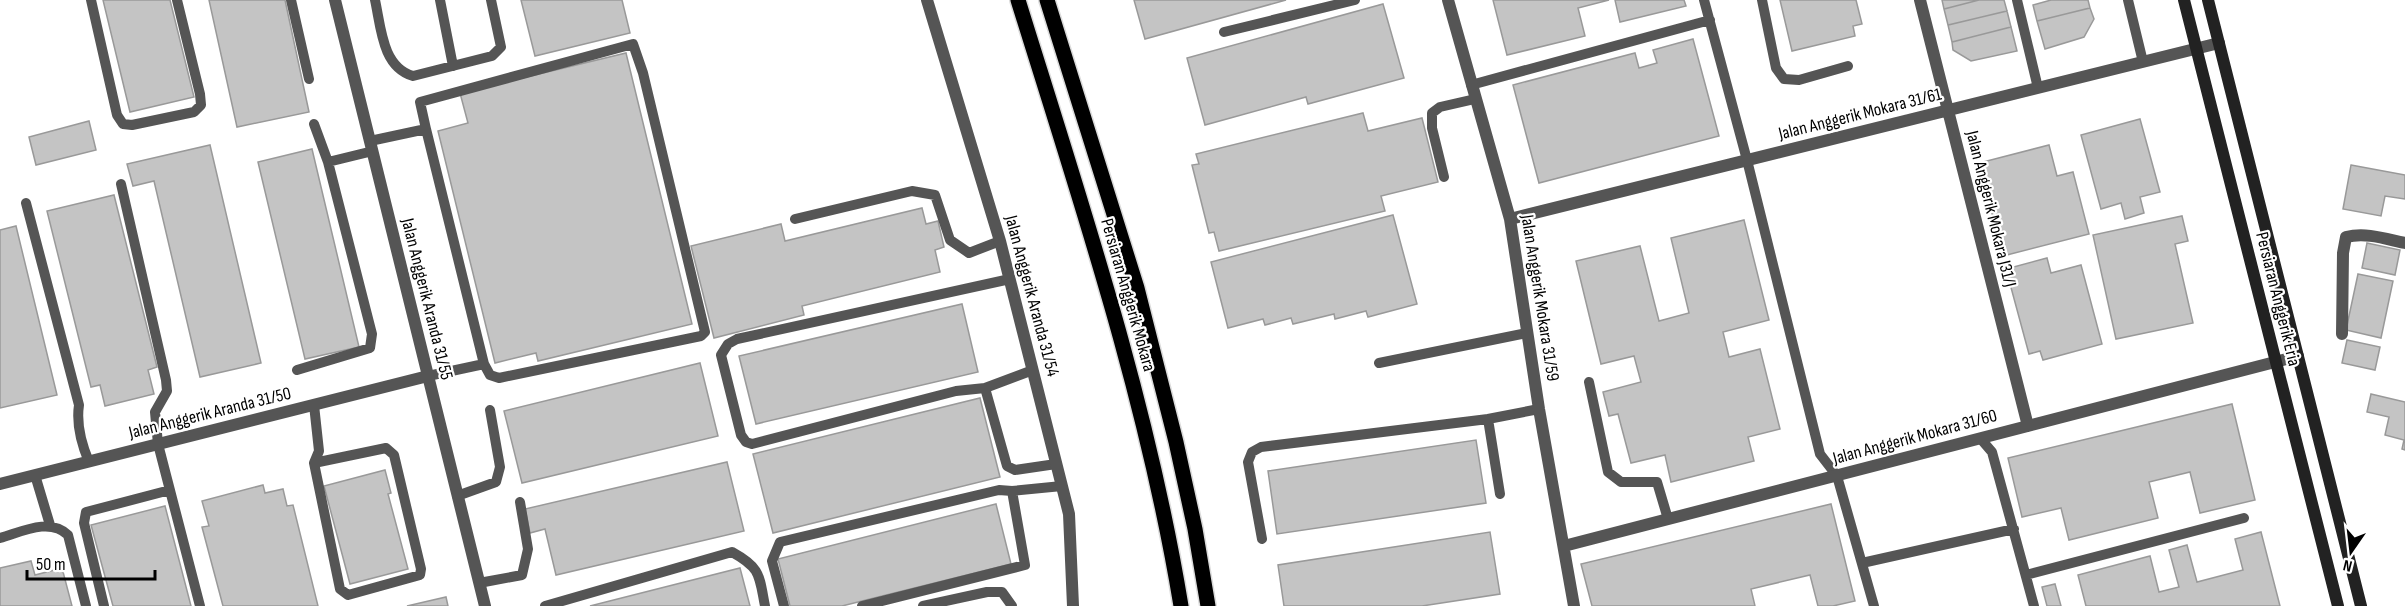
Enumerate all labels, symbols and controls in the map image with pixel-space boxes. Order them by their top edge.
street label: Jalan Anggerik Mokara 31/61 [1775,83,1944,145]
street label: Jalan Anggerik Mokara J31/J [1961,128,2021,289]
street label: Jalan Anggerik Aranda 31/54 [1000,212,1064,379]
street label: Jalan Anggerik Mokara 31/59 [1516,212,1564,383]
street label: Jalan Anggerik Aranda 31/55 [397,215,457,382]
street label: Persiaran Anggerik Mokara [1096,216,1160,374]
street label: Persiaran Anggerik Eria [2251,230,2305,368]
street label: Jalan Anggerik Aranda 31/50 [126,383,293,444]
street label: Jalan Anggerik Mokara 31/60 [1830,405,1999,469]
north arrow [2321,522,2381,582]
scale bar [27,543,154,581]
text: 50 m [36,554,66,575]
text: N [2341,555,2354,575]

